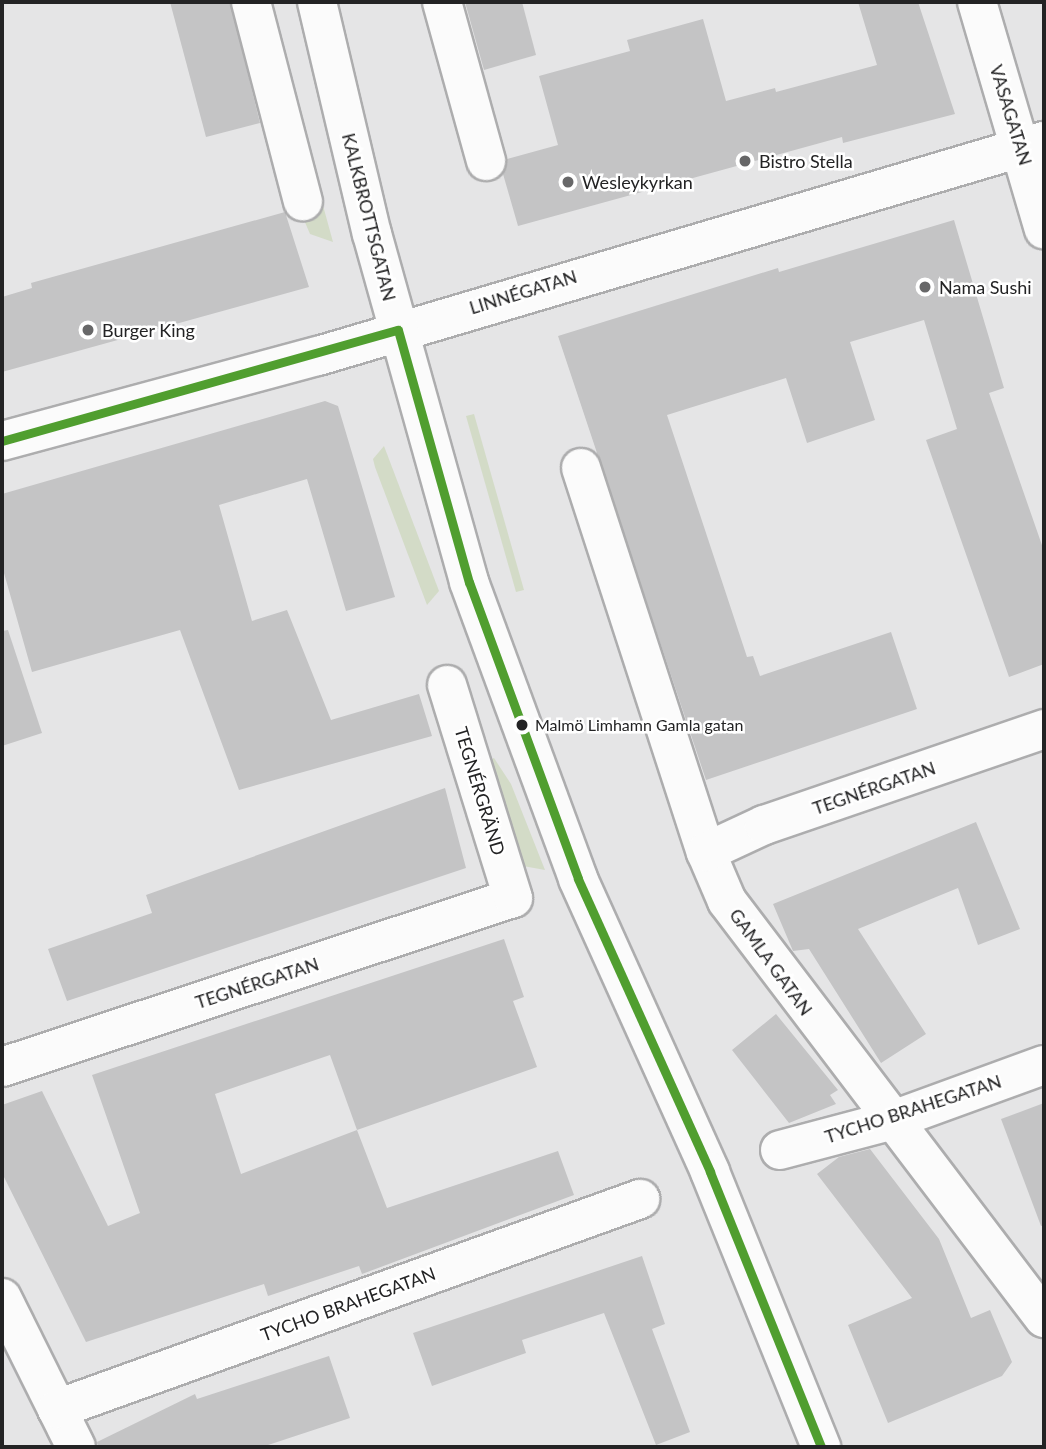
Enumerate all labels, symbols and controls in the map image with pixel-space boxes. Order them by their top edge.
street label: VASAGATAN [985,62,1037,168]
street label: KALKBROTTSGATAN [338,131,400,303]
place label: Bistro Stella [759,150,853,172]
marker: Bistro Stella [737,153,753,169]
place label: Wesleykyrkan [582,171,693,193]
marker: Wesleykyrkan [560,174,576,190]
street label: LINNÉGATAN [467,265,579,319]
place label: Nama Sushi [939,276,1032,298]
marker: Nama Sushi [917,279,933,295]
place label: Burger King [102,319,195,341]
marker: Burger King [80,322,96,338]
place label: Malmö Limhamn Gamla gatan [535,715,743,735]
marker: Malmö Limhamn Gamla gatan [515,718,529,732]
street label: TEGNÉRGRÄND [450,724,510,858]
street label: TEGNÉRGATAN [810,757,938,819]
street label: GAMLA GATAN [725,904,817,1020]
street label: TEGNÉRGATAN [193,953,321,1013]
street label: TYCHO BRAHEGATAN [822,1070,1004,1148]
street label: TYCHO BRAHEGATAN [258,1262,438,1346]

